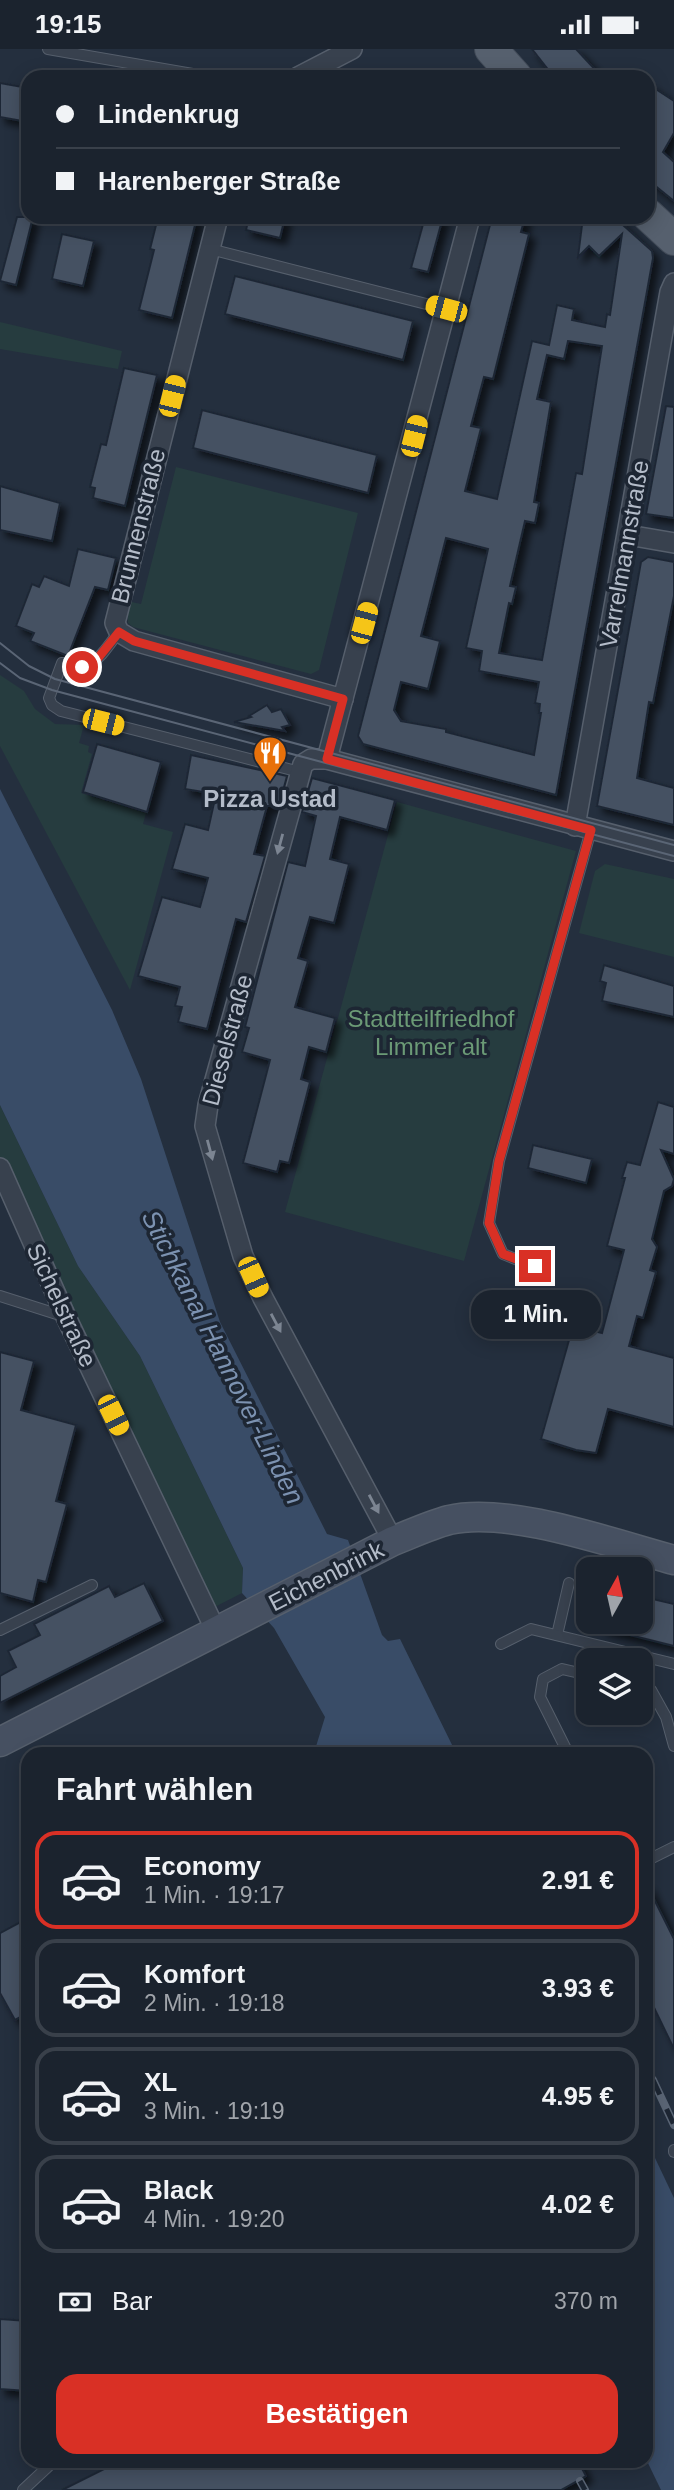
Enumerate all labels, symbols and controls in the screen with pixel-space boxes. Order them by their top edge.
text: 19:15 [35,9,102,39]
text: Lindenkrug [98,99,240,129]
text: Harenberger Straße [98,166,341,196]
car [423,293,470,325]
car [157,373,188,419]
car [399,413,430,459]
street label: Brunnenstraße [106,446,170,606]
street label: Varrelmannstraße [594,458,654,650]
car [349,600,380,646]
route start [66,651,98,683]
car [81,707,126,737]
restaurant icon: Pizza Ustad [251,734,289,783]
place label: Pizza Ustad [203,785,337,812]
one-way arrow [274,833,285,855]
street label: Dieselstraße [197,971,257,1109]
park label: Stadtteilfriedhof Limmer alt [348,1005,515,1060]
one-way arrow [205,1139,216,1161]
water label: Stichkanal Hannover-Linden [136,1205,310,1509]
street label: Sichelstraße [22,1239,102,1371]
route end [519,1250,551,1282]
car [235,1254,272,1300]
callout: 1 Min. [470,1291,600,1339]
text: 1 Min. [503,1301,569,1327]
one-way arrow [270,1313,282,1332]
car [95,1392,132,1438]
one-way arrow [368,1494,379,1514]
street label: Eichenbrink [264,1535,389,1616]
north arrow [576,1557,653,1635]
map controls [576,1557,653,1725]
button: layers [576,1648,653,1725]
text: Fahrt wählen [56,1771,253,1807]
icon: car [60,1849,123,1912]
text: Economy [144,1851,261,1881]
text: 2.91 € [542,1865,614,1895]
text: 1 Min. · 19:17 [144,1882,285,1908]
icon: car [60,1957,123,2020]
text: Komfort [144,1959,245,1989]
text: 3.93 € [542,1973,614,2003]
text: 2 Min. · 19:18 [144,1990,285,2016]
icon: car [60,2065,123,2128]
text: XL [144,2067,177,2097]
text: 4.95 € [542,2081,614,2111]
text: 3 Min. · 19:19 [144,2098,285,2124]
icon: car [60,2173,123,2236]
text: Black [144,2175,213,2205]
text: 4.02 € [542,2189,614,2219]
text: 4 Min. · 19:20 [144,2206,285,2232]
icon: cash [56,2283,94,2321]
text: Bar [112,2286,152,2316]
text: 370 m [554,2288,618,2314]
button: Bestätigen [56,2374,618,2454]

